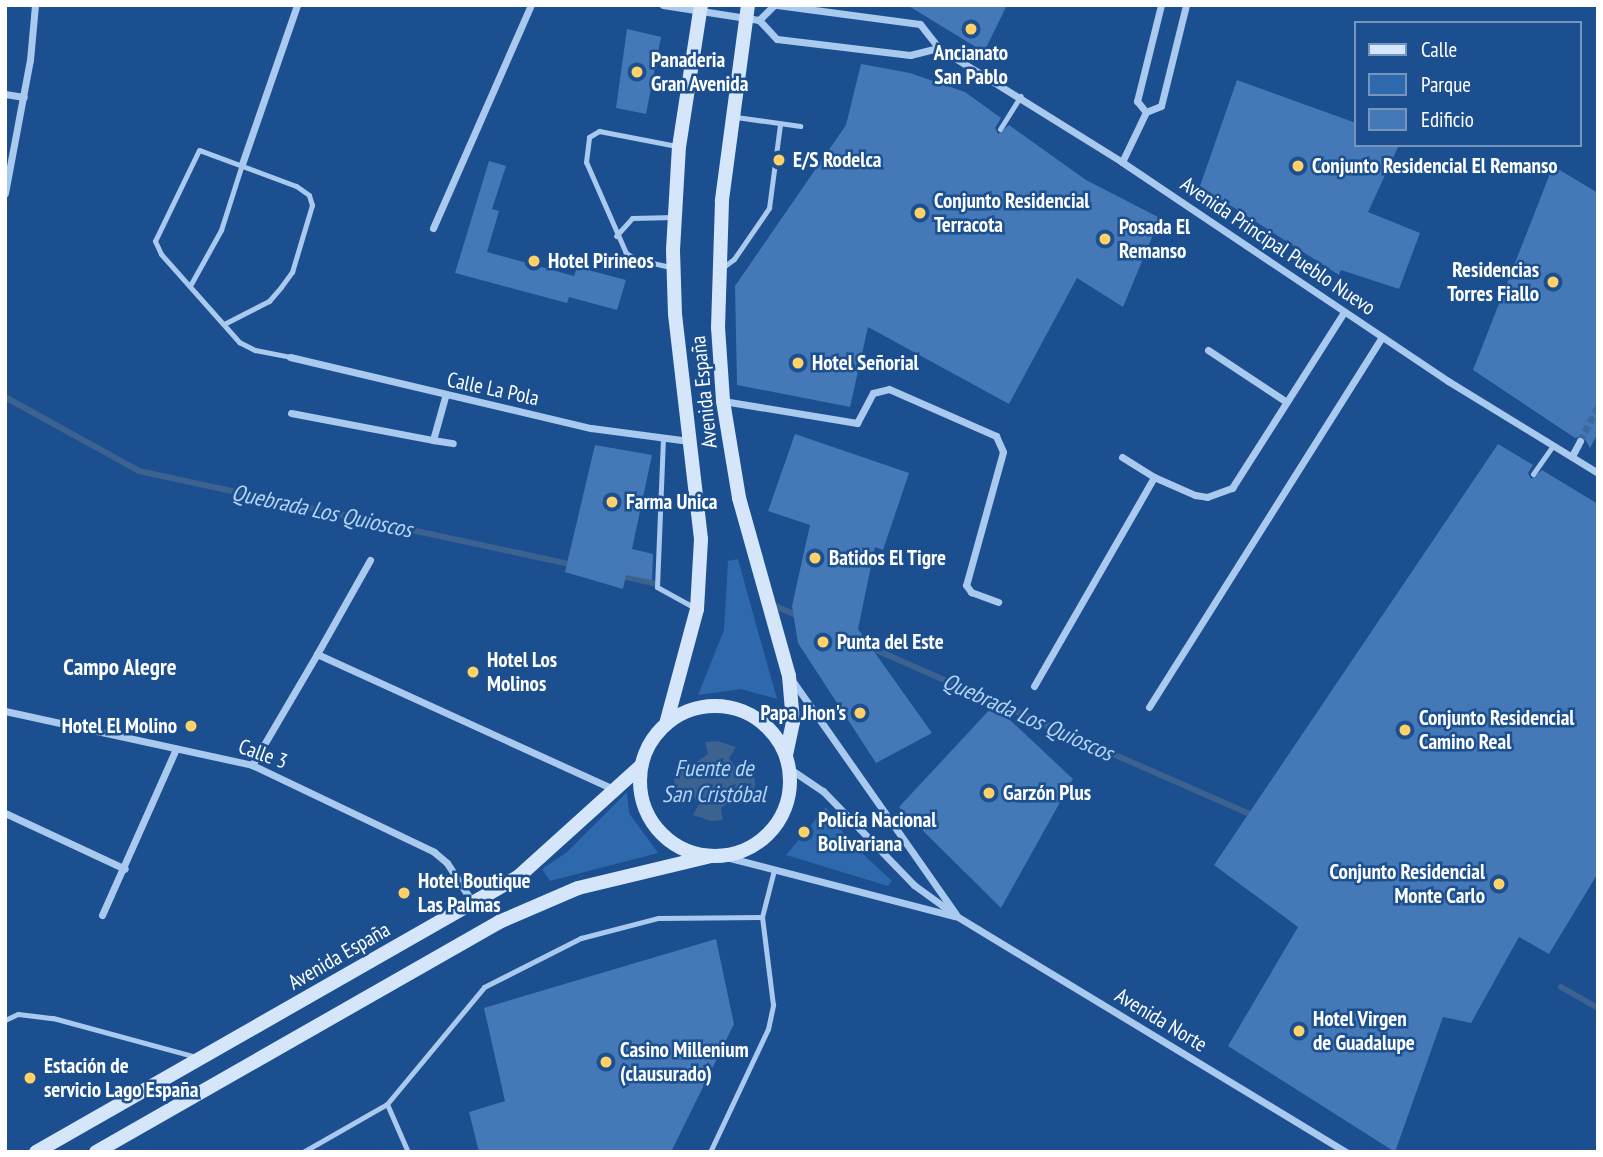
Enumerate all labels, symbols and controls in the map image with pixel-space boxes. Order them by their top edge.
marker: Ancianato San Pablo [963,21,979,37]
legend [1354,21,1582,147]
text: Calle [1421,36,1457,63]
place label: Ancianato San Pablo [934,40,1008,90]
place label: Panaderia Gran Avenida [651,47,749,97]
marker: Panaderia Gran Avenida [629,64,645,80]
text: Parque [1421,71,1471,98]
text: Edificio [1421,106,1474,133]
place label: E/S Rodelca [793,147,881,173]
marker: E/S Rodelca [771,152,787,168]
place label: Conjunto Residencial El Remanso [1312,153,1558,179]
marker: Conjunto Residencial El Remanso [1290,158,1306,174]
street label: Avenida Principal Pueblo Nuevo [1176,171,1380,321]
place label: Conjunto Residencial Terracota [934,188,1089,238]
marker: Conjunto Residencial Terracota [912,205,928,221]
place label: Posada El Remanso [1119,214,1190,264]
marker: Posada El Remanso [1097,231,1113,247]
place label: Hotel Pirineos [548,248,654,274]
marker: Hotel Pirineos [526,253,542,269]
place label: Residencias Torres Fiallo [1447,257,1539,307]
marker: Residencias Torres Fiallo [1545,274,1561,290]
street label: Avenida España [686,334,722,450]
place label: Hotel Señorial [812,350,919,376]
marker: Hotel Señorial [790,355,806,371]
street label: Calle La Pola [445,367,541,411]
water label: Quebrada Los Quioscos [229,478,415,544]
place label: Farma Unica [626,489,718,515]
marker: Farma Unica [604,494,620,510]
place label: Batidos El Tigre [829,545,947,571]
marker: Batidos El Tigre [807,550,823,566]
place label: Punta del Este [837,629,944,655]
marker: Punta del Este [815,634,831,650]
place label: Hotel Los Molinos [487,647,557,697]
district label: Campo Alegre [63,653,177,681]
marker: Hotel Los Molinos [465,664,481,680]
water label: Quebrada Los Quioscos [939,667,1117,767]
place label: Papa Jhon's [761,700,846,726]
marker: Papa Jhon's [852,705,868,721]
place label: Conjunto Residencial Camino Real [1419,705,1574,755]
place label: Hotel El Molino [62,713,177,739]
marker: Hotel El Molino [183,718,199,734]
marker: Conjunto Residencial Camino Real [1397,722,1413,738]
street label: Calle 3 [235,734,291,774]
water label: Fuente de San Cristóbal [662,754,766,808]
place label: Garzón Plus [1003,780,1091,806]
marker: Garzón Plus [981,785,997,801]
place label: Policía Nacional Bolivariana [818,807,936,857]
marker: Policía Nacional Bolivariana [796,824,812,840]
place label: Conjunto Residencial Monte Carlo [1330,859,1485,909]
place label: Hotel Boutique Las Palmas [418,868,531,918]
marker: Conjunto Residencial Monte Carlo [1491,876,1507,892]
marker: Hotel Boutique Las Palmas [396,885,412,901]
street label: Avenida España [284,917,394,995]
street label: Avenida Norte [1110,983,1212,1057]
place label: Hotel Virgen de Guadalupe [1313,1006,1415,1056]
marker: Hotel Virgen de Guadalupe [1291,1023,1307,1039]
place label: Casino Millenium (clausurado) [620,1037,749,1087]
place label: Estación de servicio Lago España [44,1053,198,1103]
marker: Casino Millenium (clausurado) [598,1054,614,1070]
marker: Estación de servicio Lago España [22,1070,38,1086]

